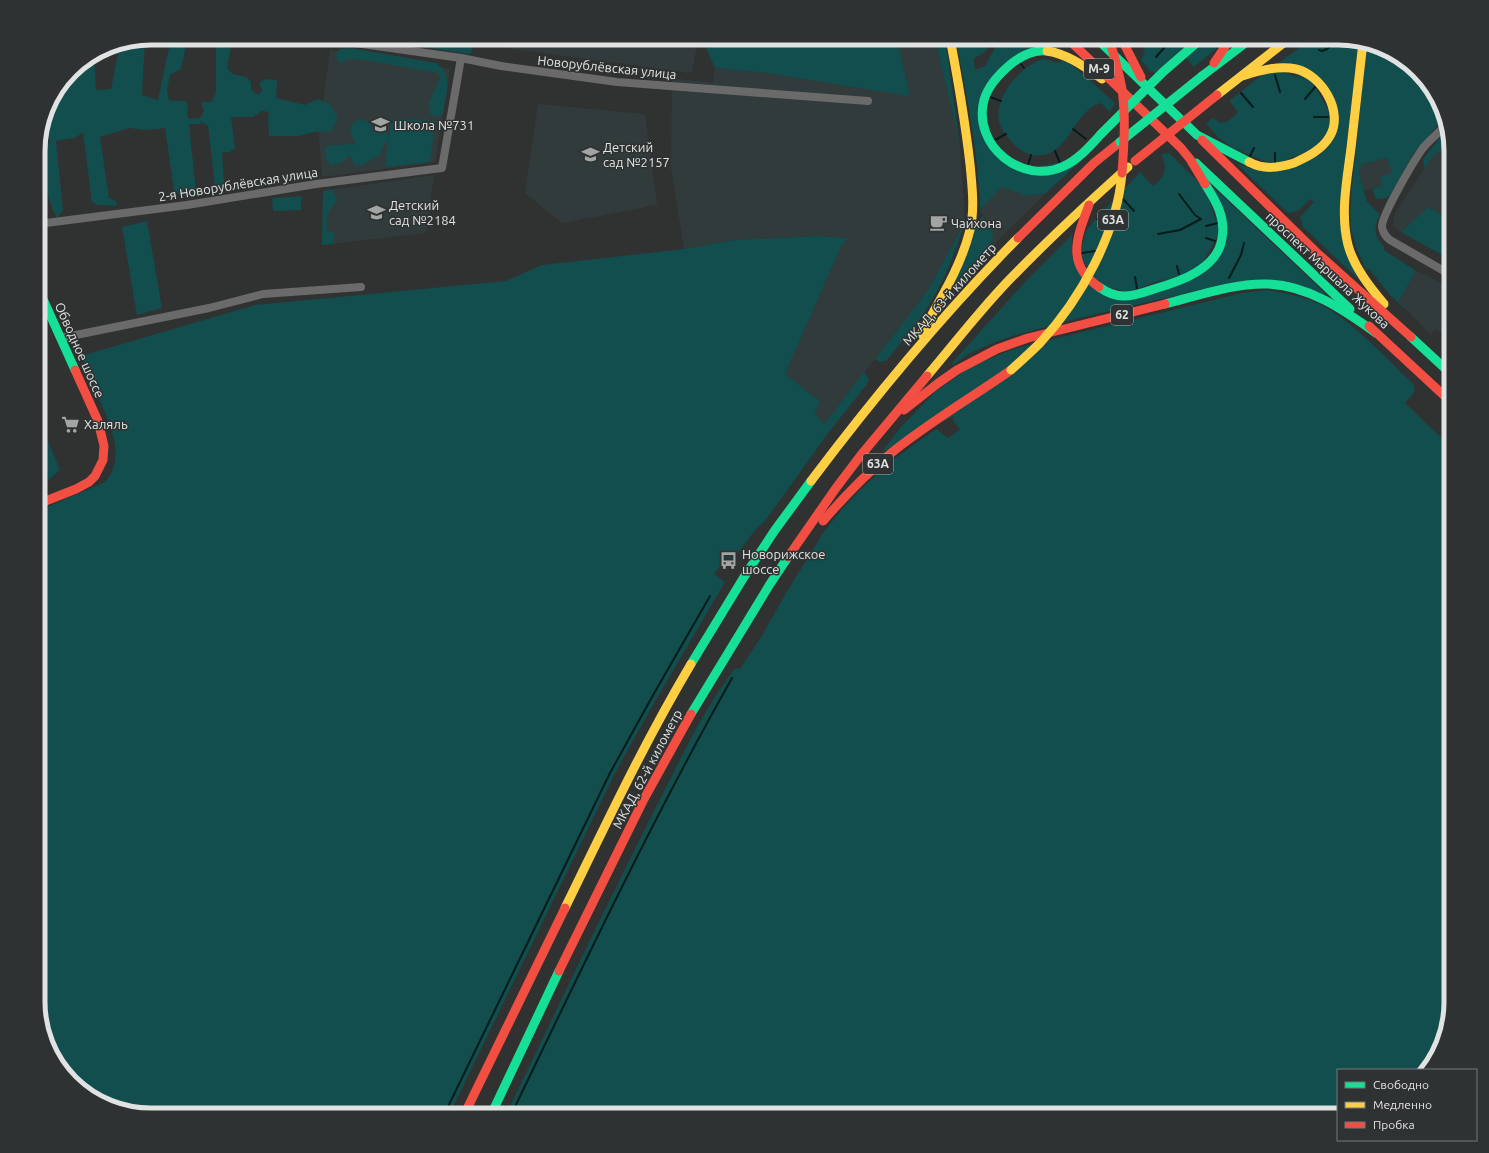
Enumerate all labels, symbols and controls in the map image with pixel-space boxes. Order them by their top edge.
street label: Новорублёвская улица [537,53,677,81]
road number: М-9 [1084,59,1114,79]
school or university icon: Школа №731 [371,115,391,135]
place label: Школа №731 [394,118,474,132]
place label: Детский сад №2157 [603,140,670,169]
school or university icon: Детский сад №2157 [580,144,600,164]
street label: 2-я Новорублёвская улица [157,164,319,204]
place label: Детский сад №2184 [389,198,456,227]
school or university icon: Детский сад №2184 [366,202,386,222]
street label: проспект Маршала Жукова [1263,209,1393,331]
road number: 63A [1098,210,1128,230]
cafe icon: Чайхона [928,213,948,233]
place label: Чайхона [951,216,1002,230]
street label: МКАД, 63-й километр [899,240,999,349]
street label: Обводное шоссе [53,300,107,400]
road number: 62 [1111,305,1133,325]
supermarket icon: Халяль [61,414,81,434]
place label: Халяль [84,417,128,431]
road number: 63A [863,454,893,474]
place label: Новорижское шоссе [742,547,825,576]
bus stop icon: Новорижское шоссе [719,551,739,571]
street label: МКАД, 62-й километр [610,707,685,831]
legend [1337,1069,1477,1141]
text: Свободно [1373,1078,1429,1091]
text: Медленно [1373,1098,1432,1111]
text: Пробка [1373,1118,1415,1131]

